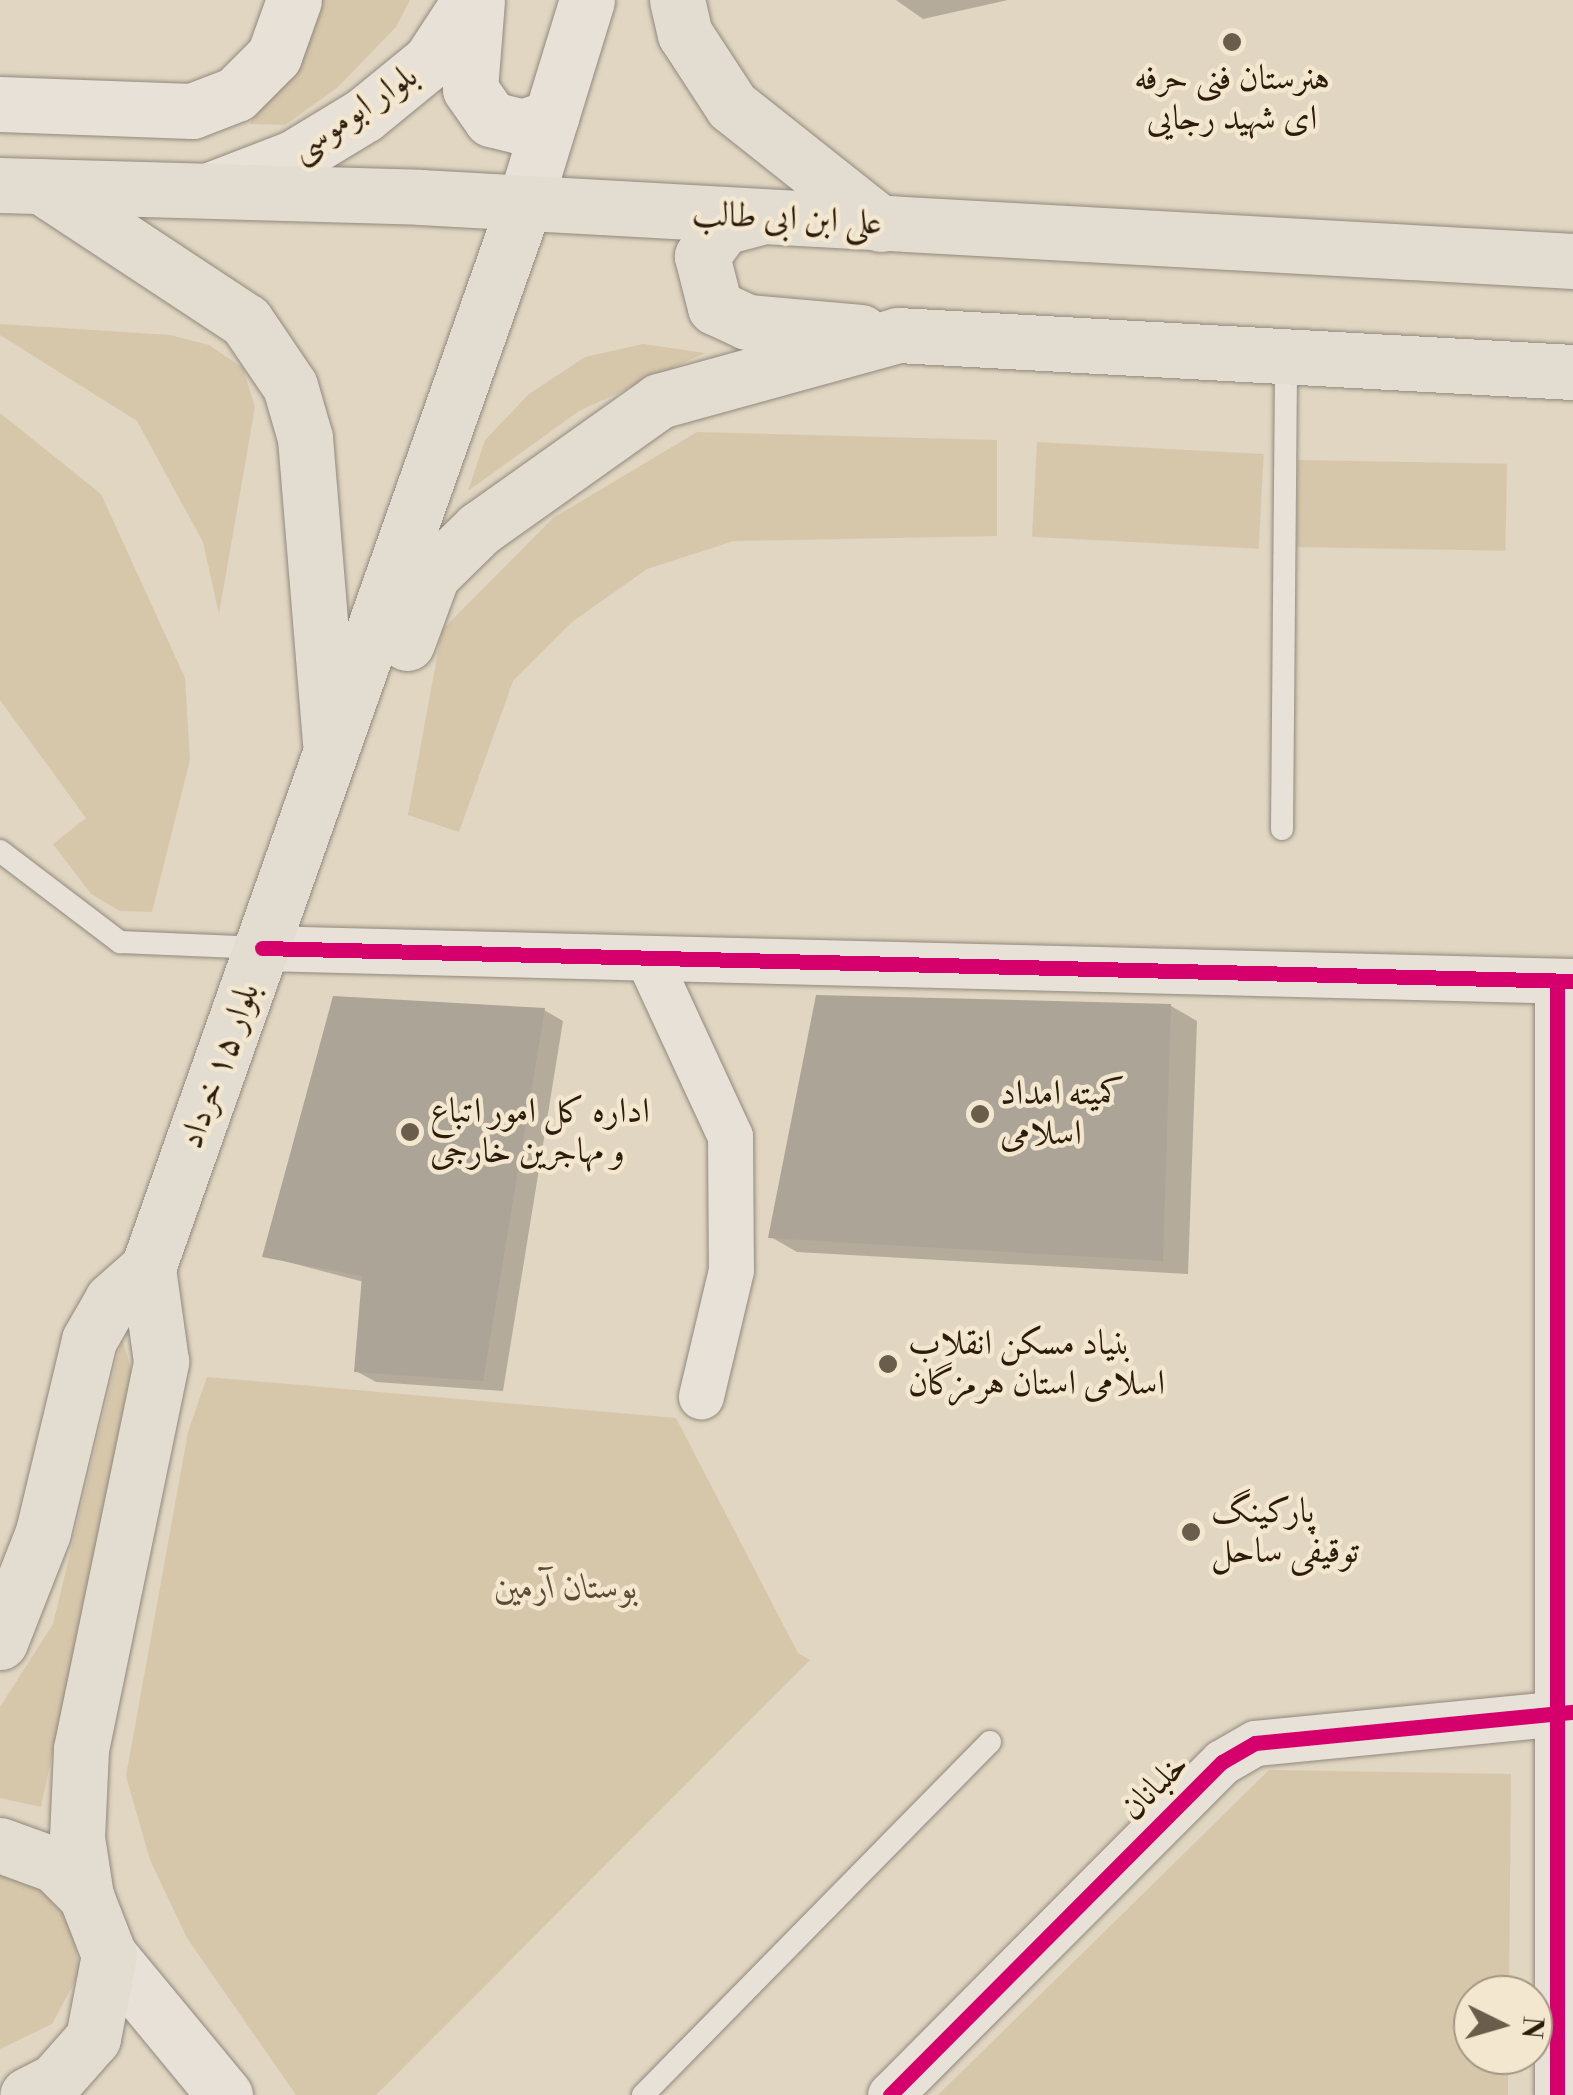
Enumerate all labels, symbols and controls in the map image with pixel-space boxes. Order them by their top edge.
marker: هنرستان فنی حرفه ای شهید رجایی [1221,31,1243,53]
street label: بلوار ابوموسی [282,55,426,171]
place label: هنرستان فنی حرفه ای شهید رجایی [1134,58,1330,140]
street label: علی ابن ابی طالب [691,193,883,245]
street label: بلوار ۱۵ خرداد [171,977,269,1155]
place label: کمیته امداد اسلامی [1000,1073,1125,1155]
place label: اداره کل امور اتباع و مهاجرین خارجی [430,1091,650,1173]
marker: کمیته امداد اسلامی [969,1103,991,1125]
marker: اداره کل امور اتباع و مهاجرین خارجی [399,1121,421,1143]
place label: بنیاد مسکن انقلاب اسلامی استان هرمزگان [908,1323,1165,1405]
marker: بنیاد مسکن انقلاب اسلامی استان هرمزگان [877,1353,899,1375]
place label: پارکینگ توقیفی ساحل [1211,1491,1359,1573]
marker: پارکینگ توقیفی ساحل [1180,1521,1202,1543]
park label: بوستان آرمین [494,1567,638,1609]
street label: خلبانان [1112,1744,1198,1830]
north arrow [1453,1975,1553,2075]
text: N [1513,2015,1550,2040]

